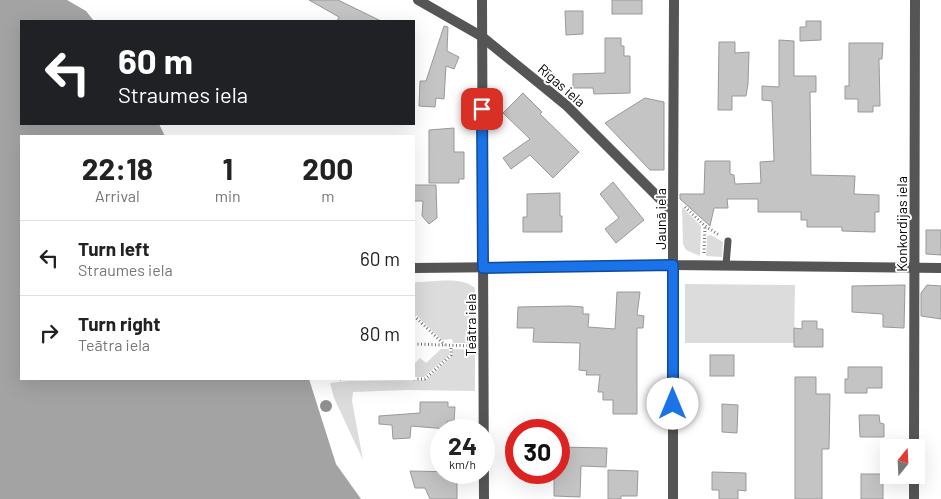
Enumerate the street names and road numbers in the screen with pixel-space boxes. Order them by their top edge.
street label: Rīgas iela [535,60,589,110]
street label: Konkordijas iela [893,176,910,272]
street label: Jaunā iela [652,188,669,250]
street label: Teātra iela [462,293,479,357]

